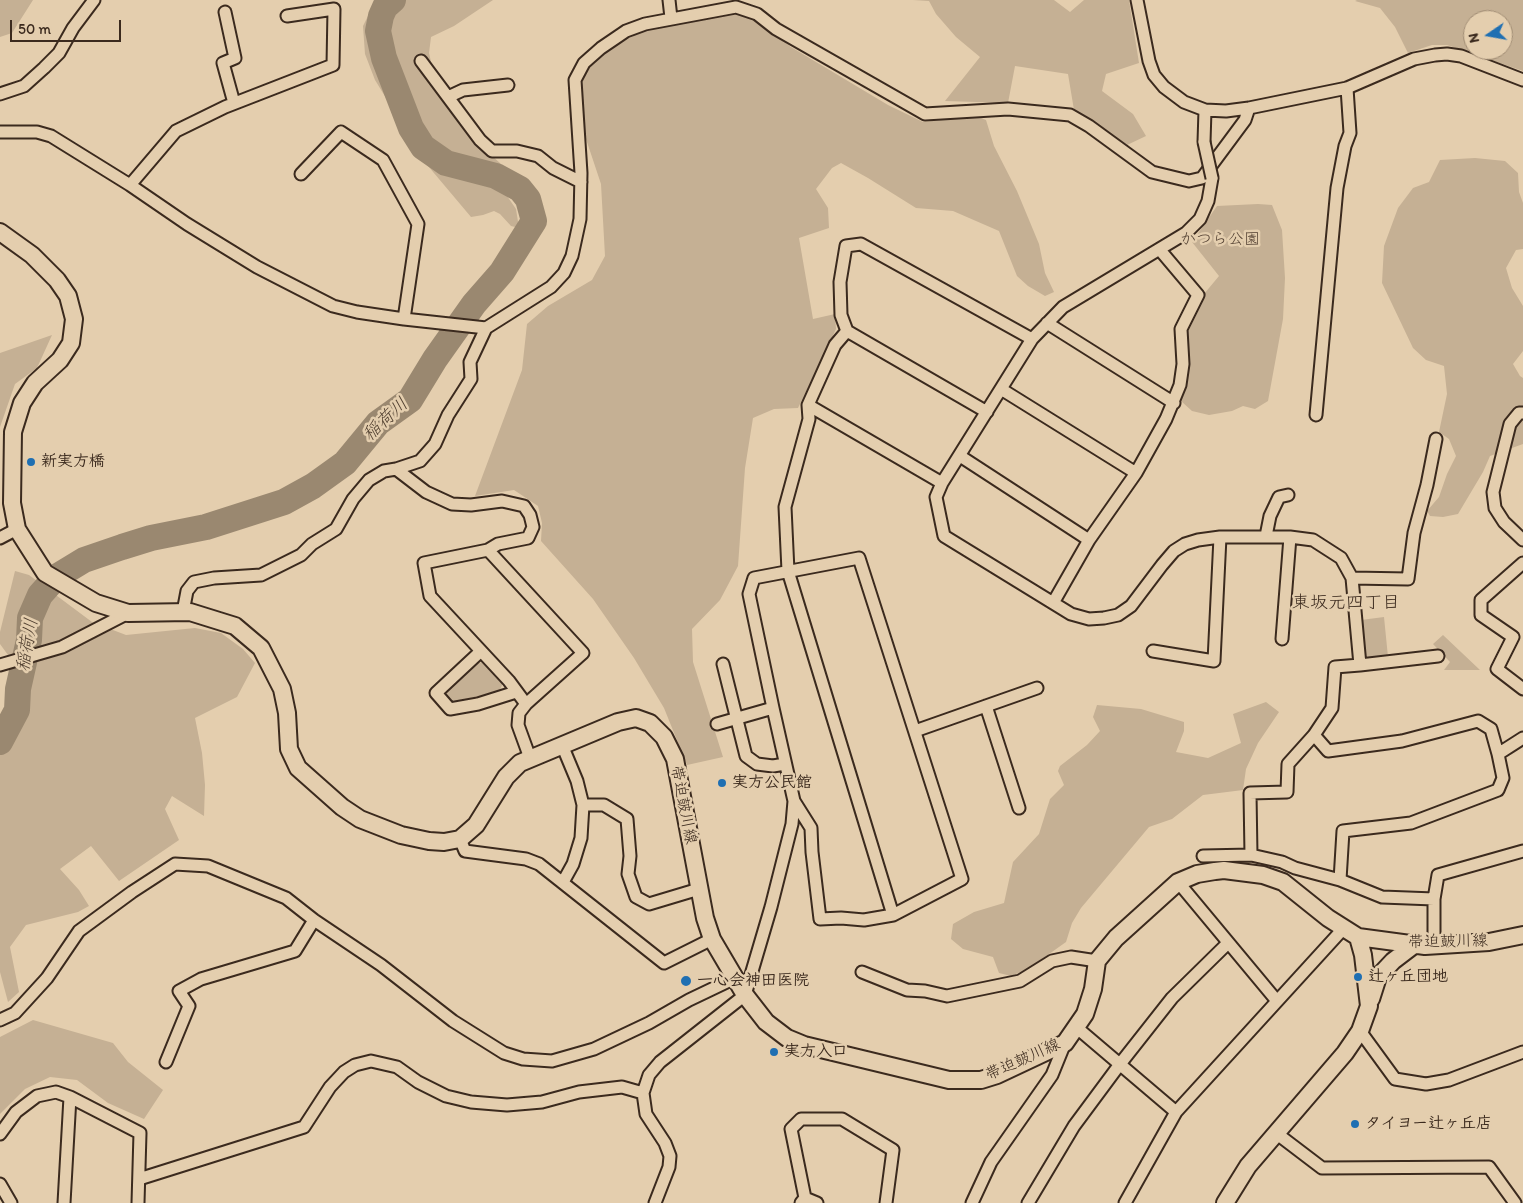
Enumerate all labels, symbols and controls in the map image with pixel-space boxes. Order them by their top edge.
scale bar [12,10,124,42]
north arrow [1463,10,1513,60]
text: 50 m [18,20,51,38]
text: N [1465,32,1483,44]
park label: かつら公園 [1180,230,1260,250]
water label: 稲荷川 [359,394,413,446]
place label: 新実方橋 [41,452,105,472]
marker: 新実方橋 [25,456,37,468]
district label: 東坂元四丁目 [1292,592,1400,614]
water label: 稲荷川 [13,617,43,673]
street label: 帯迫皷川線 [666,764,700,846]
place label: 実方公民館 [732,773,812,793]
marker: 実方公民館 [716,777,728,789]
street label: 帯迫皷川線 [1408,932,1488,952]
place label: 辻ヶ丘団地 [1368,967,1448,987]
place label: 一心会神田医院 [697,971,809,991]
marker: 辻ヶ丘団地 [1352,971,1364,983]
marker: 一心会神田医院 [679,974,693,988]
street label: 帯迫皷川線 [983,1035,1063,1085]
place label: 実方入口 [784,1042,848,1062]
marker: 実方入口 [768,1046,780,1058]
place label: タイヨー辻ヶ丘店 [1365,1114,1492,1134]
marker: タイヨー辻ヶ丘店 [1349,1118,1361,1130]

